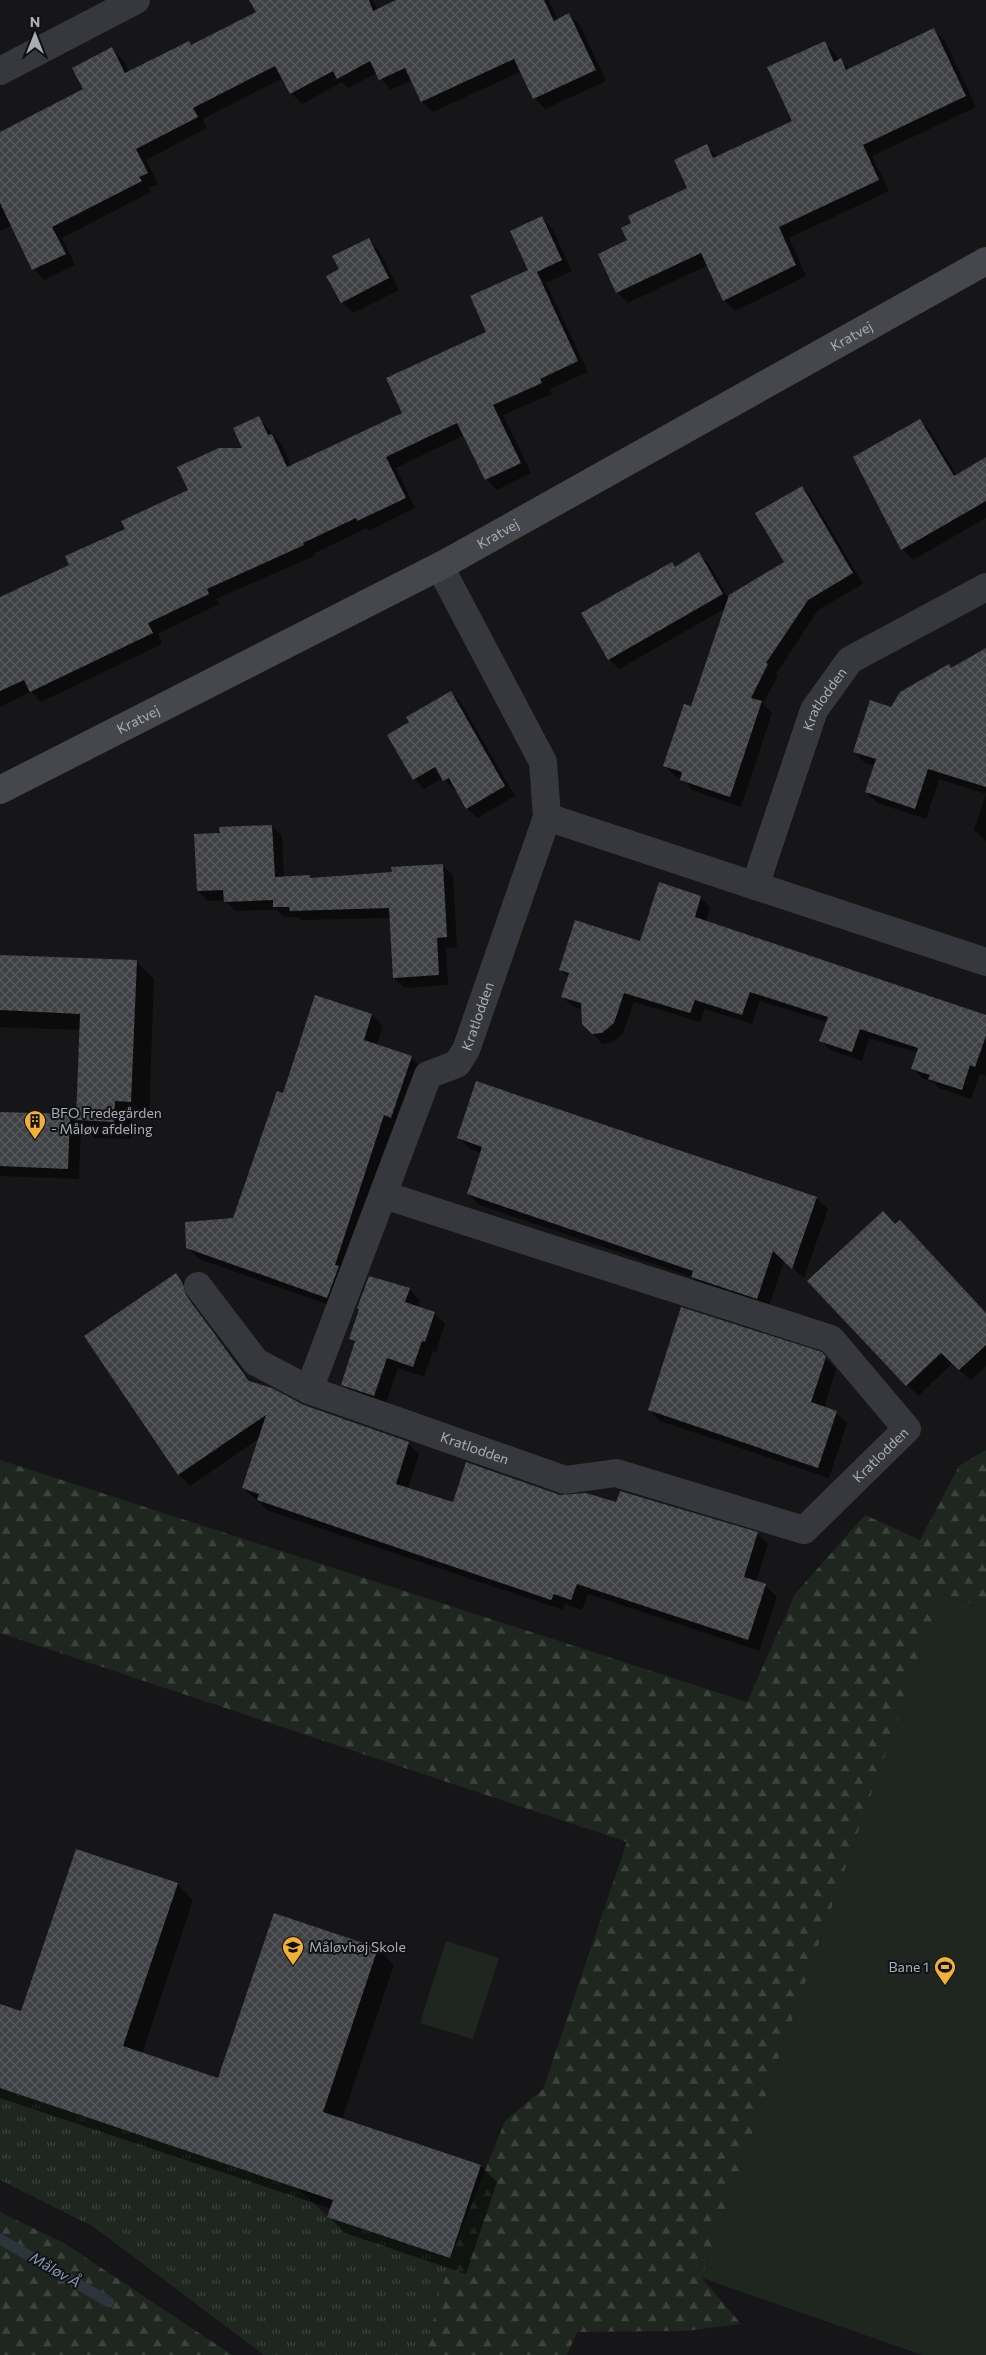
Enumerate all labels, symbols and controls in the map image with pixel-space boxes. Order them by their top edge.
north arrow [10,10,60,60]
text: N [30,13,40,30]
street label: Kratvej [827,317,875,354]
street label: Kratvej [474,515,522,552]
street label: Kratlodden [799,664,850,733]
street label: Kratvej [114,701,162,737]
street label: Kratlodden [457,980,497,1053]
place label: BFO Fredegården - Måløv afdeling [51,1104,162,1137]
building icon: BFO Fredegården - Måløv afdeling [23,1109,47,1140]
street label: Kratlodden [849,1424,912,1486]
street label: Kratlodden [438,1428,511,1468]
school or university icon: Måløvhøj Skole [281,1935,305,1966]
place label: Måløvhøj Skole [309,1938,406,1955]
sports icon: Bane 1 [933,1955,957,1986]
place label: Bane 1 [889,1958,929,1975]
water label: Måløv Å [27,2247,84,2291]

